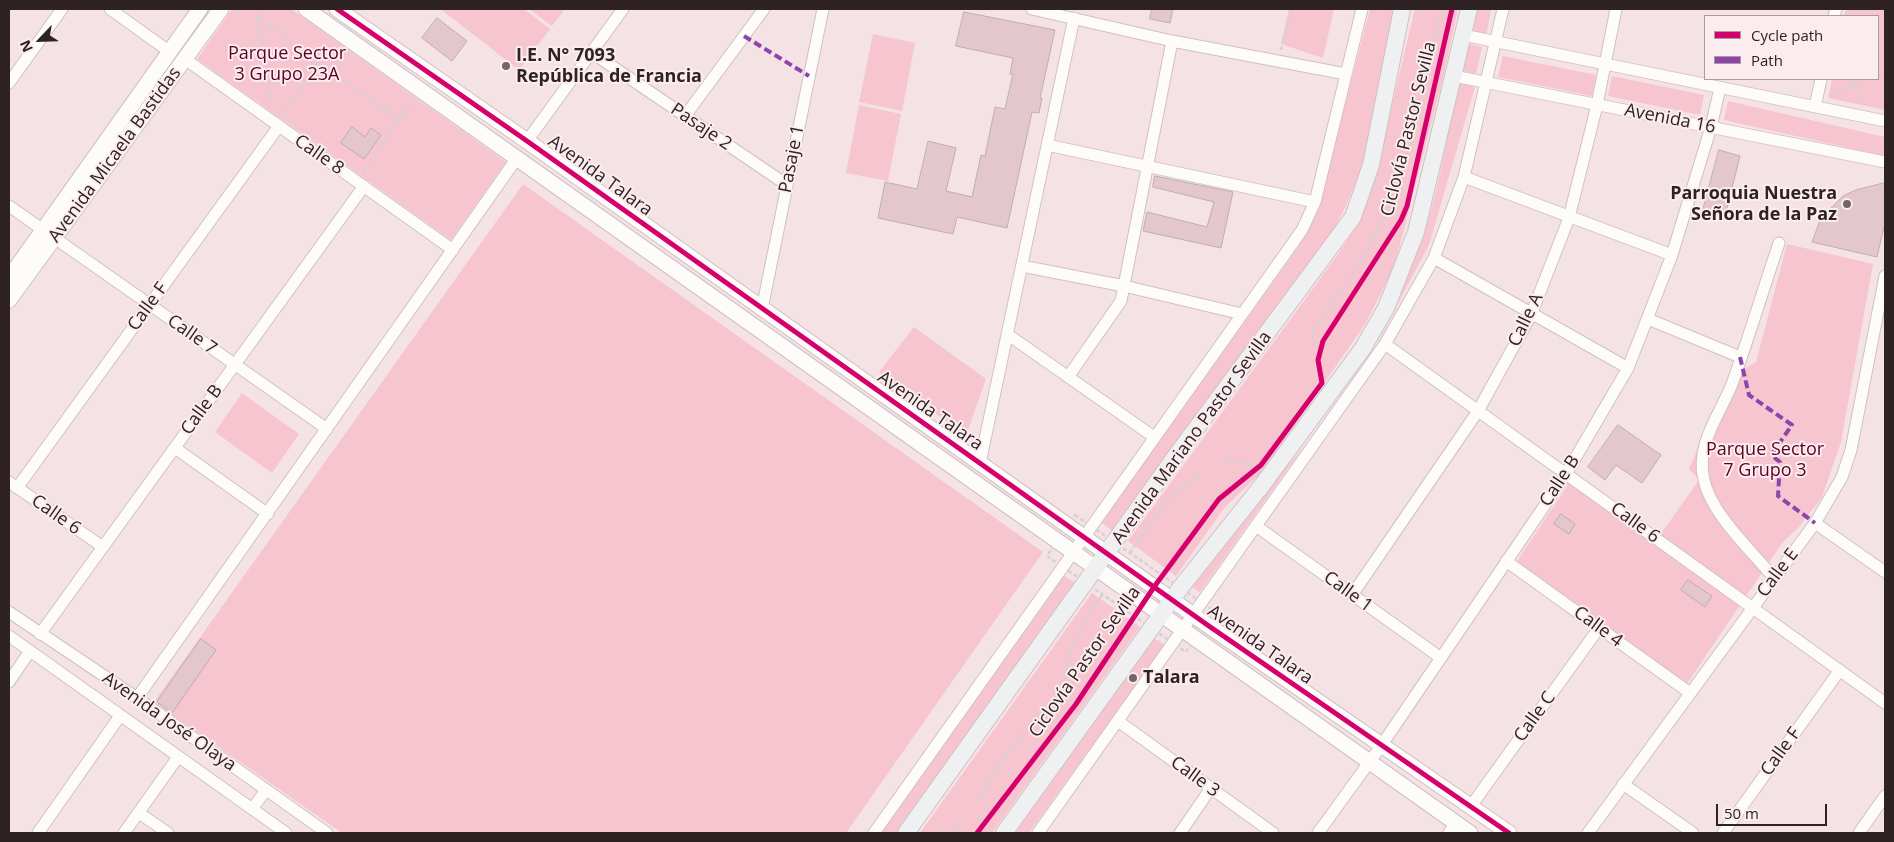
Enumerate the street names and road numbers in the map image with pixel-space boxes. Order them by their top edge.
street label: Ciclovía Pastor Sevilla [1377,39,1441,219]
street label: Avenida Micaela Bastidas [44,63,186,247]
street label: Pasaje 2 [666,99,736,155]
street label: Avenida 16 [1623,100,1717,138]
street label: Pasaje 1 [775,123,809,195]
street label: Calle 8 [290,130,348,180]
street label: Avenida Talara [544,131,656,221]
street label: Calle F [123,279,173,335]
street label: Calle A [1504,290,1548,350]
street label: Calle 7 [163,310,221,360]
street label: Avenida Mariano Pastor Sevilla [1108,327,1276,549]
street label: Avenida Talara [873,367,987,455]
street label: Calle B [177,381,227,439]
street label: Calle B [1535,451,1585,511]
street label: Calle 6 [27,490,85,540]
street label: Calle 6 [1606,498,1664,548]
street label: Calle E [1753,544,1803,602]
street label: Calle 1 [1319,567,1377,617]
street label: Ciclovía Pastor Sevilla [1025,582,1145,742]
street label: Avenida Talara [1203,601,1317,689]
street label: Calle 4 [1569,602,1627,652]
street label: Avenida José Olaya [98,668,240,776]
street label: Calle C [1510,688,1560,746]
street label: Calle F [1756,724,1806,780]
street label: Calle 3 [1166,752,1224,802]

